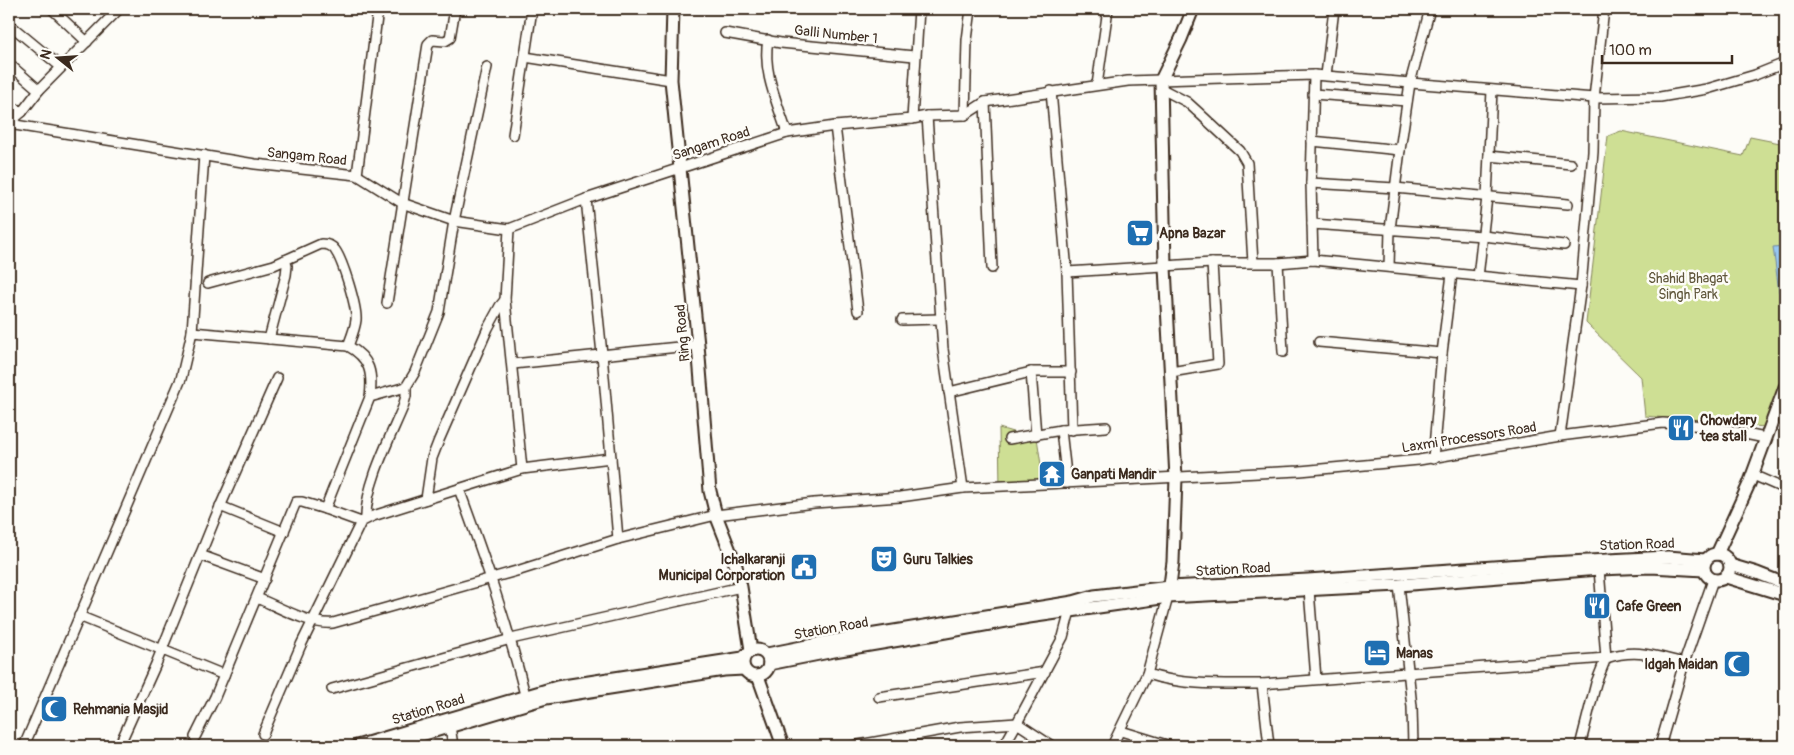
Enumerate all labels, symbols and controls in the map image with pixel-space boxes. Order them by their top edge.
street label: Galli Number 1 [793,22,879,47]
north arrow [32,32,82,82]
scale bar [1602,32,1732,64]
text: 100 m [1609,41,1652,60]
text: N [37,47,56,61]
street label: Sangam Road [670,123,752,164]
street label: Sangam Road [266,144,348,169]
supermarket icon: Apna Bazar [1125,218,1155,248]
place label: Apna Bazar [1159,225,1226,242]
park label: Shahid Bhagat Singh Park [1648,270,1728,303]
street label: Ring Road [672,303,693,362]
place label: Chowdary tea stall [1699,412,1756,445]
restaurant icon: Chowdary tea stall [1666,413,1696,443]
street label: Laxmi Processors Road [1400,418,1538,457]
temple icon: Ganpati Mandir [1037,459,1067,489]
place label: Ganpati Mandir [1071,466,1158,483]
street label: Station Road [1599,535,1675,554]
theatre icon: Guru Talkies [869,544,899,574]
place label: Ichalkaranji Municipal Corporation [659,551,785,584]
place label: Guru Talkies [903,551,973,568]
public building icon: Ichalkaranji Municipal Corporation [789,552,819,582]
street label: Station Road [1195,559,1271,580]
restaurant icon: Cafe Green [1582,591,1612,621]
place label: Cafe Green [1616,598,1681,615]
street label: Station Road [792,614,870,643]
hotel icon: Manas [1362,638,1392,668]
place label: Manas [1396,645,1434,662]
mosque icon: Idgah Maidan [1722,649,1752,679]
place label: Idgah Maidan [1644,656,1718,673]
street label: Station Road [390,690,467,729]
mosque icon: Rehmania Masjid [39,694,69,724]
place label: Rehmania Masjid [73,701,169,718]

